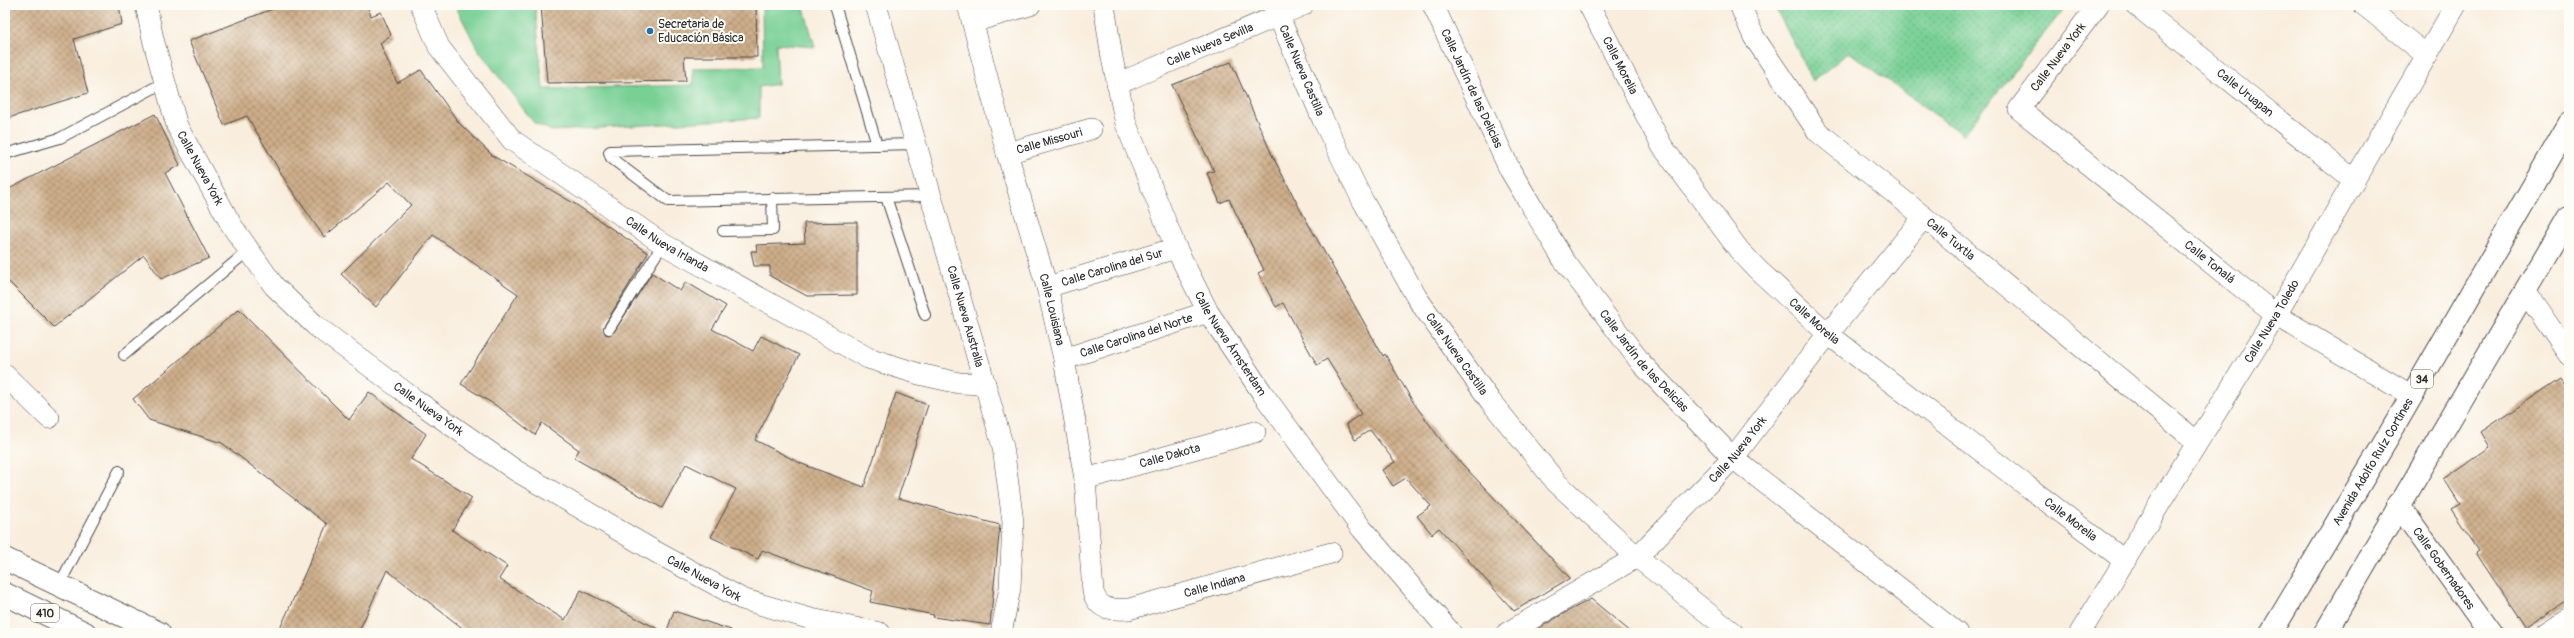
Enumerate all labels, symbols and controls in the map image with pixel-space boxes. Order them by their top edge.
place label: Secretaria de Educación Básica [658,17,744,46]
street label: Calle Nueva Sevilla [1165,20,1256,70]
street label: Calle Nueva York [2028,20,2089,95]
street label: Calle Nueva Castilla [1275,23,1328,119]
marker: Secretaria de Educación Básica [645,26,655,36]
street label: Calle Jardín de las Delicias [1437,27,1506,151]
street label: Calle Morelia [1599,34,1641,97]
street label: Calle Uruapan [2213,66,2277,121]
street label: Calle Missouri [1015,125,1084,158]
street label: Calle Nueva York [173,129,226,208]
street label: Calle Nueva Irlanda [622,213,712,276]
street label: Calle Tuxtla [1923,215,1978,264]
street label: Calle Tonalá [2181,237,2238,287]
street label: Calle Carolina del Sur [1060,245,1166,290]
street label: Calle Nueva Australia [943,264,987,369]
street label: Calle Louisiana [1035,272,1068,348]
street label: Calle Nueva Toledo [2241,277,2303,366]
street label: Calle Nueva Ámsterdam [1191,289,1269,399]
street label: Calle Morelia [1786,295,1843,348]
street label: Calle Jardín de las Delicias [1596,307,1692,416]
street label: Calle Carolina del Norte [1078,310,1195,361]
street label: Calle Nueva Castilla [1422,310,1491,399]
road number: 34 [2411,370,2433,388]
street label: Calle Nueva York [390,379,466,439]
street label: Avenida Adolfo Ruíz Cortines [2330,395,2417,529]
street label: Calle Nueva York [1706,413,1770,486]
street label: Calle Dakota [1138,440,1202,472]
street label: Calle Morelia [2041,495,2100,545]
street label: Calle Gobernadores [2409,525,2478,613]
street label: Calle Nueva York [664,552,744,605]
street label: Calle Indiana [1182,570,1247,601]
road number: 410 [31,604,59,622]

